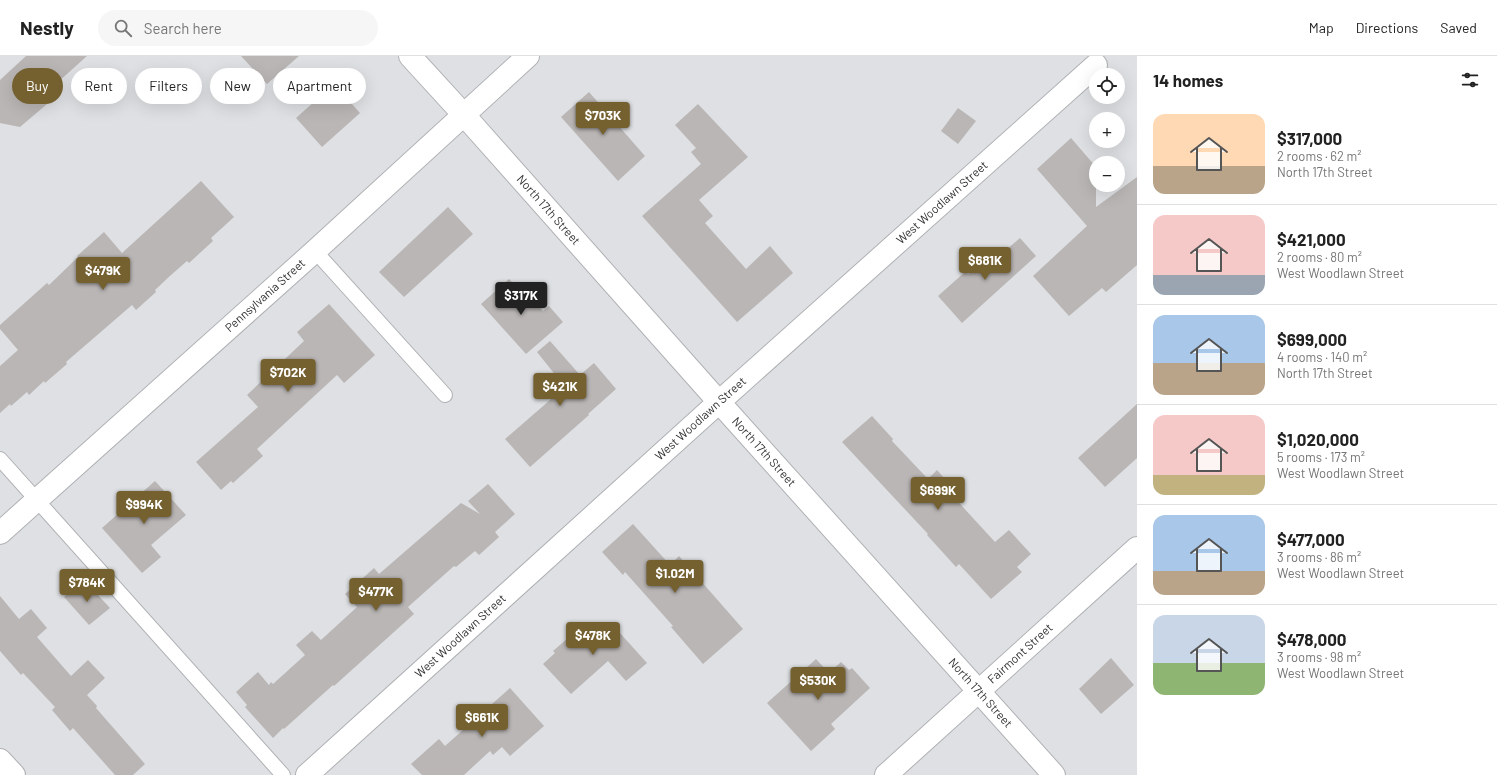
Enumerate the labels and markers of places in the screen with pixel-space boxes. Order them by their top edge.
pin: $703K [575,102,631,136]
pin: $681K [957,247,1013,281]
pin: $479K [75,257,131,291]
pin: $317K [493,282,549,316]
pin: $702K [260,359,316,393]
pin: $421K [532,373,588,407]
pin: $699K [910,477,966,511]
pin: $994K [116,491,172,525]
pin: $1.02M [642,560,708,594]
pin: $784K [59,569,115,603]
pin: $477K [348,578,404,612]
pin: $478K [565,622,621,656]
pin: $530K [790,667,846,701]
pin: $661K [454,704,510,738]

